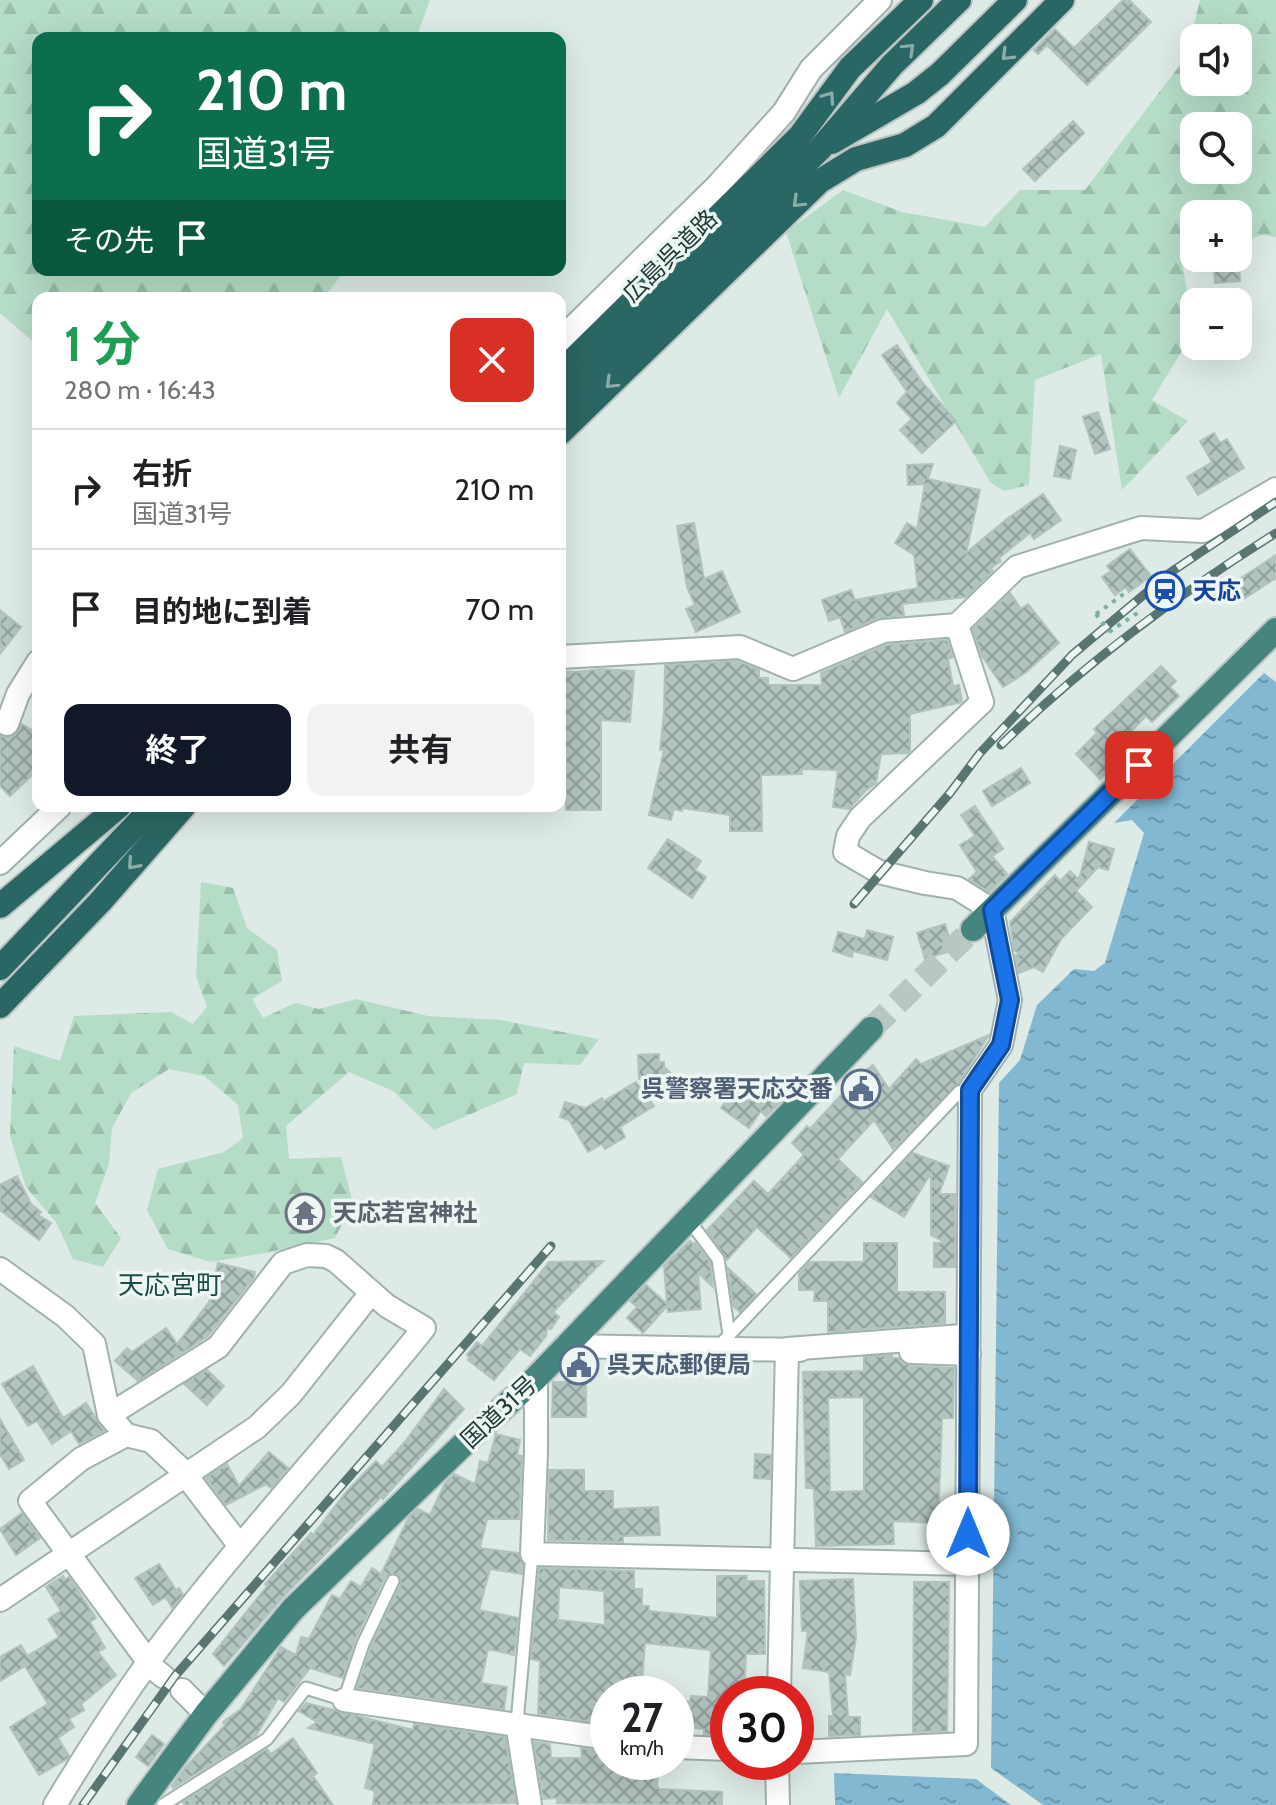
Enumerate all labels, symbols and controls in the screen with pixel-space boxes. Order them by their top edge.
map controls [1180,24,1252,360]
button: sound [1180,24,1252,96]
one-way arrow [900,43,914,58]
one-way arrow [1001,46,1016,60]
text: 210 m [196,56,347,124]
icon: right [64,64,168,168]
one-way arrow [819,91,834,105]
button: search [1180,112,1252,184]
text: 国道31号 [196,131,335,175]
one-way arrow [793,193,807,207]
button: + [1180,200,1252,272]
street label: 広島呉道路 [616,204,723,308]
icon: arrive [170,216,214,260]
text: その先 [64,222,154,259]
button: − [1180,288,1252,360]
text: 1 分 [64,315,141,373]
button: close [450,318,534,402]
text: 280 m · 16:43 [64,374,216,406]
one-way arrow [606,374,621,388]
text: 右折 [132,455,192,492]
icon: right [64,467,108,511]
text: 210 m [454,471,534,508]
text: 国道31号 [132,498,233,530]
station icon: 天応 [1144,570,1186,612]
place label: 天応 [1193,576,1241,605]
icon: arrive [64,587,108,631]
text: 70 m [465,591,534,628]
text: 目的地に到着 [132,593,312,630]
button: 終了 [64,704,291,796]
button: 共有 [307,704,534,796]
pin [1105,731,1173,799]
icon: arrive [1117,743,1161,787]
one-way arrow [128,855,142,870]
public building icon: 呉警察署天応交番 [840,1068,882,1110]
place label: 呉警察署天応交番 [641,1074,833,1103]
temple icon: 天応若宮神社 [284,1192,326,1234]
place label: 天応若宮神社 [333,1198,477,1227]
district label: 天応宮町 [118,1269,222,1301]
public building icon: 呉天応郵便局 [558,1344,600,1386]
place label: 呉天応郵便局 [607,1350,751,1379]
street label: 国道31号 [455,1369,542,1454]
position arrow [926,1492,1010,1576]
speed limit sign: 30 [710,1676,814,1780]
text: 27 [621,1693,663,1742]
text: km/h [620,1736,664,1760]

